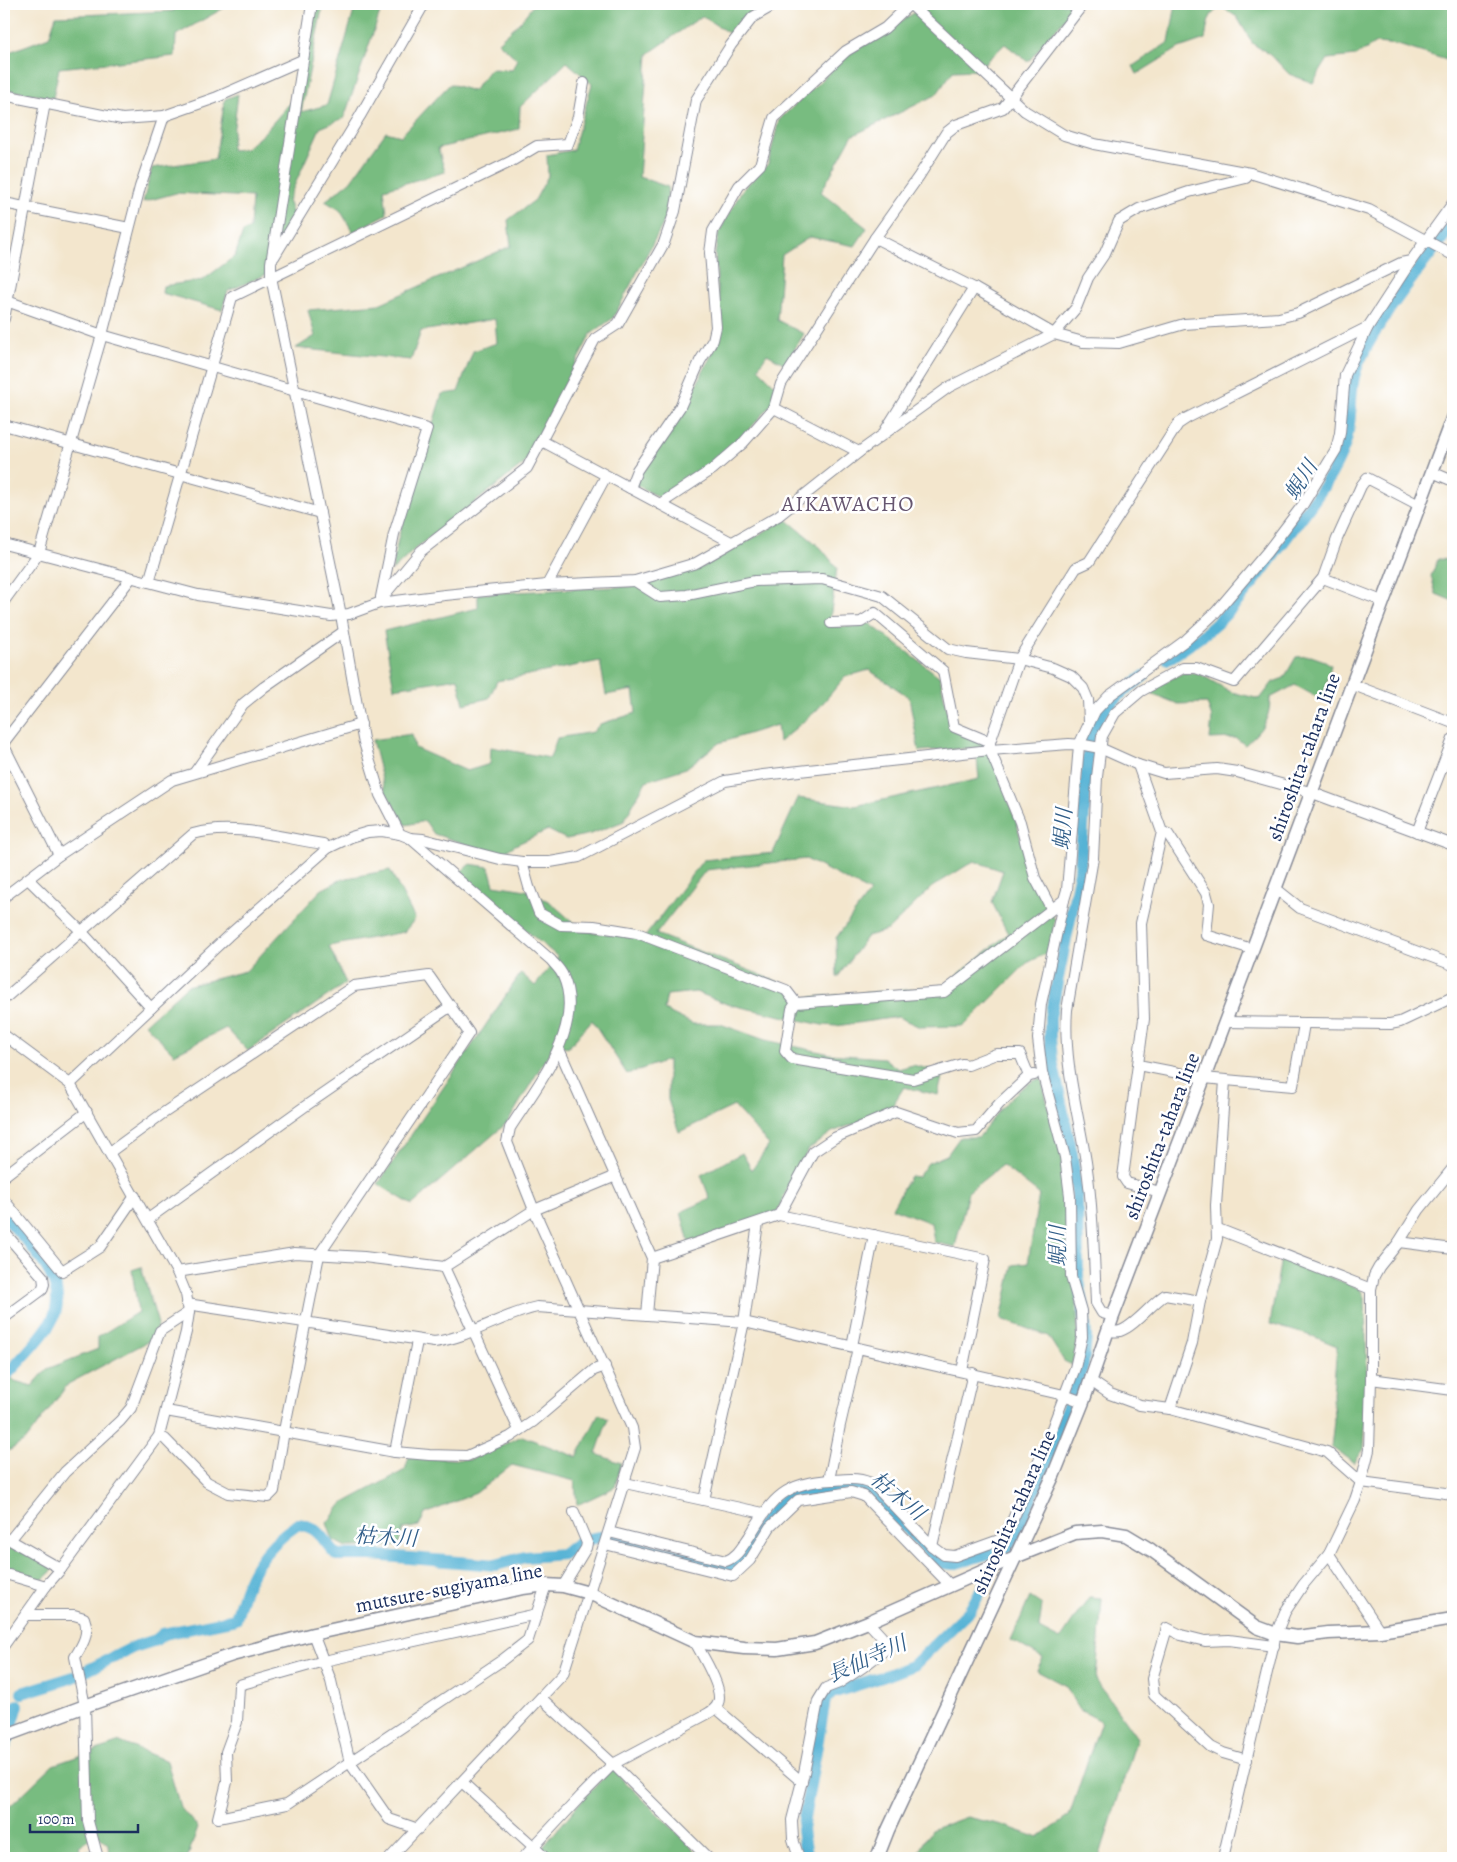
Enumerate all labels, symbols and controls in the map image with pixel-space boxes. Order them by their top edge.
water label: 蜆川 [1278,453,1325,505]
district label: AIKAWACHO [781,489,914,519]
street label: shiroshita-tahara line [1261,669,1347,845]
water label: 蜆川 [1048,805,1079,851]
street label: shiroshita-tahara line [1118,1049,1206,1223]
water label: 蜆川 [1044,1223,1072,1267]
street label: shiroshita-tahara line [966,1426,1062,1598]
water label: 枯木川 [865,1465,933,1528]
water label: 枯木川 [354,1521,420,1553]
street label: mutsure-sugiyama line [353,1557,545,1619]
water label: 長仙寺川 [823,1628,913,1689]
scale bar [30,1802,138,1834]
text: 100 m [38,1809,75,1829]

